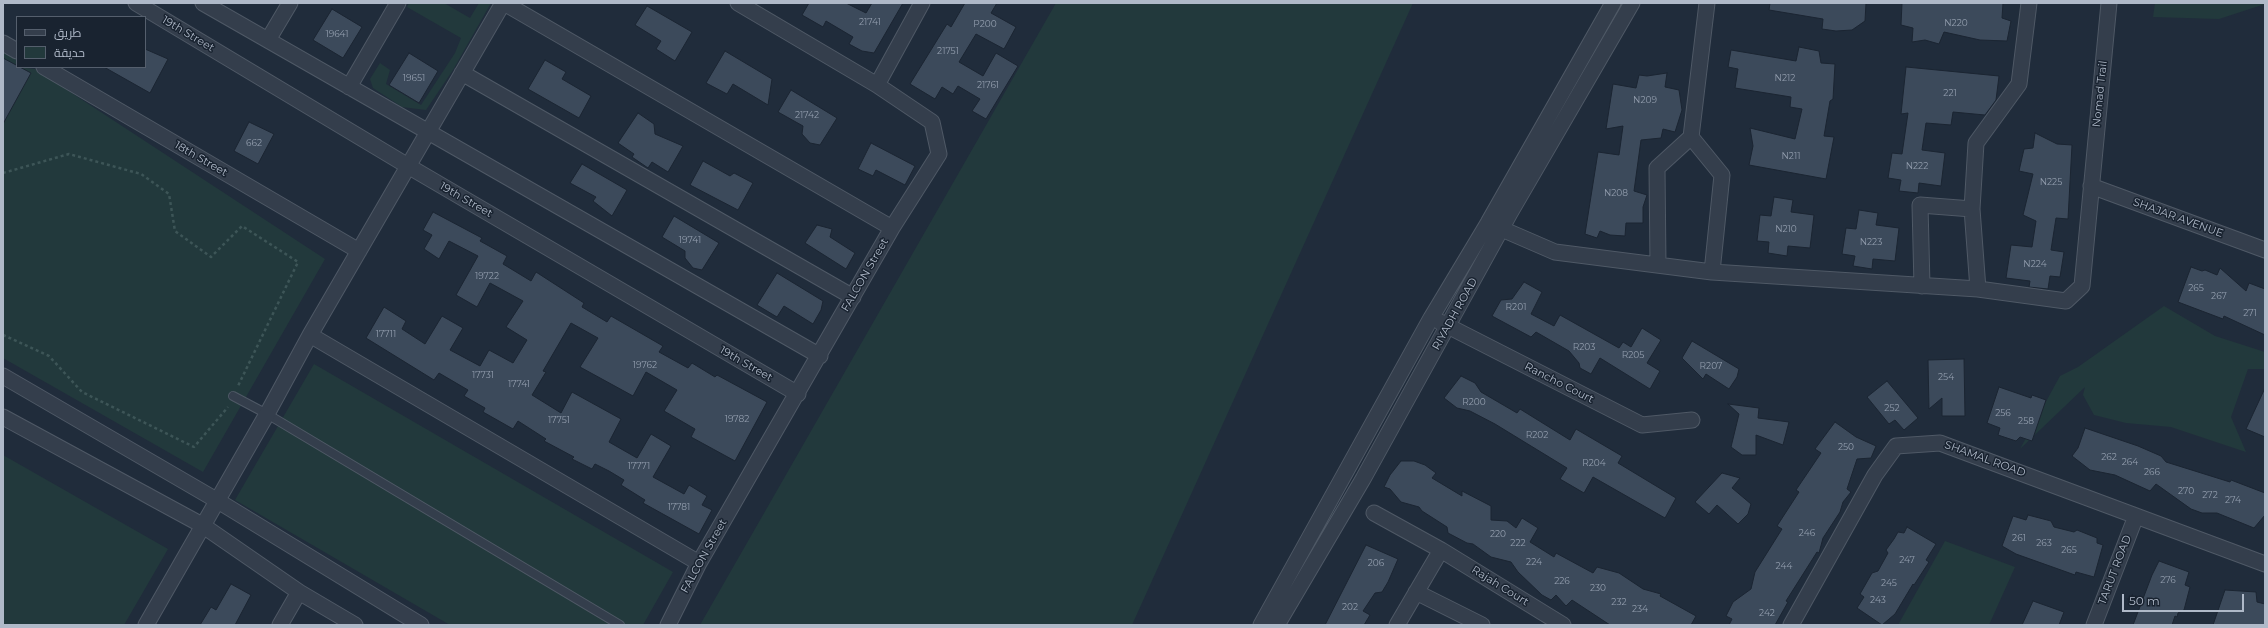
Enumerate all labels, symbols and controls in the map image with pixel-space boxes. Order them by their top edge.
street label: 19th Street [159,13,217,55]
legend [16,16,146,68]
house number: 21741 [859,17,881,27]
house number: N220 [1944,18,1968,28]
house number: P200 [973,19,997,29]
text: طريق [54,25,81,40]
house number: 19641 [325,29,349,39]
text: حديقة [54,45,85,60]
house number: 21751 [937,46,959,56]
street label: Nomad Trail [2090,60,2110,128]
house number: 19651 [403,73,425,83]
house number: N212 [1775,73,1795,83]
house number: 21761 [977,80,999,90]
house number: 221 [1943,88,1957,98]
house number: N209 [1633,95,1657,105]
house number: 21742 [795,110,819,120]
house number: 662 [246,138,262,148]
street label: 18th Street [172,139,230,179]
house number: N211 [1782,151,1800,161]
house number: N222 [1906,161,1928,171]
house number: N225 [2040,177,2062,187]
street label: 19th Street [437,180,495,220]
house number: N208 [1604,188,1628,198]
street label: SHAJAR AVENUE [2131,196,2225,240]
house number: N210 [1775,224,1797,234]
house number: 19741 [679,235,701,245]
street label: FALCON Street [839,236,891,314]
house number: N223 [1860,237,1882,247]
house number: N224 [2023,259,2047,269]
house number: 19722 [475,271,499,281]
street label: RIYADH ROAD [1430,276,1480,352]
house number: 265 [2188,283,2204,293]
house number: 267 [2211,291,2227,301]
house number: R201 [1506,302,1526,312]
house number: 271 [2243,308,2257,318]
house number: 17711 [376,329,396,339]
house number: R203 [1573,342,1595,352]
street label: 19th Street [717,344,775,384]
house number: R205 [1622,350,1644,360]
house number: 19762 [633,360,657,370]
street label: Rancho Court [1522,360,1596,406]
house number: R207 [1700,361,1722,371]
house number: 17731 [472,370,494,380]
house number: 254 [1938,372,1954,382]
house number: 17741 [508,379,530,389]
house number: R200 [1462,397,1486,407]
house number: 252 [1884,403,1900,413]
house number: 256 [1995,408,2011,418]
house number: 19782 [725,414,749,424]
house number: 17751 [548,415,570,425]
house number: 258 [2018,416,2034,426]
house number: R202 [1526,430,1548,440]
street label: SHAMAL ROAD [1943,438,2027,480]
house number: 250 [1838,442,1854,452]
house number: 262 [2101,452,2117,462]
house number: 264 [2122,457,2138,467]
house number: R204 [1582,458,1606,468]
house number: 17771 [628,461,650,471]
house number: 266 [2144,467,2160,477]
house number: 270 [2178,486,2194,496]
house number: 272 [2202,490,2218,500]
house number: 274 [2225,495,2241,505]
house number: 17781 [668,502,690,512]
street label: FALCON Street [678,517,730,595]
house number: 246 [1799,528,1815,538]
house number: 220 [1490,529,1506,539]
house number: 261 [2012,533,2026,543]
street label: TARUT ROAD [2096,533,2134,607]
house number: 222 [1510,538,1526,548]
house number: 263 [2036,538,2052,548]
house number: 265 [2061,545,2077,555]
house number: 247 [1899,555,1915,565]
house number: 224 [1526,557,1542,567]
house number: 206 [1368,558,1384,568]
house number: 244 [1776,561,1792,571]
street label: Rajah Court [1469,563,1531,609]
house number: 276 [2160,575,2176,585]
house number: 226 [1554,576,1570,586]
house number: 245 [1881,578,1897,588]
house number: 230 [1590,583,1606,593]
scale bar [2124,586,2246,612]
text: 50 m [2129,593,2160,608]
house number: 243 [1870,595,1886,605]
house number: 232 [1611,597,1627,607]
house number: 202 [1342,602,1358,612]
house number: 234 [1632,604,1648,614]
house number: 242 [1759,608,1775,618]

